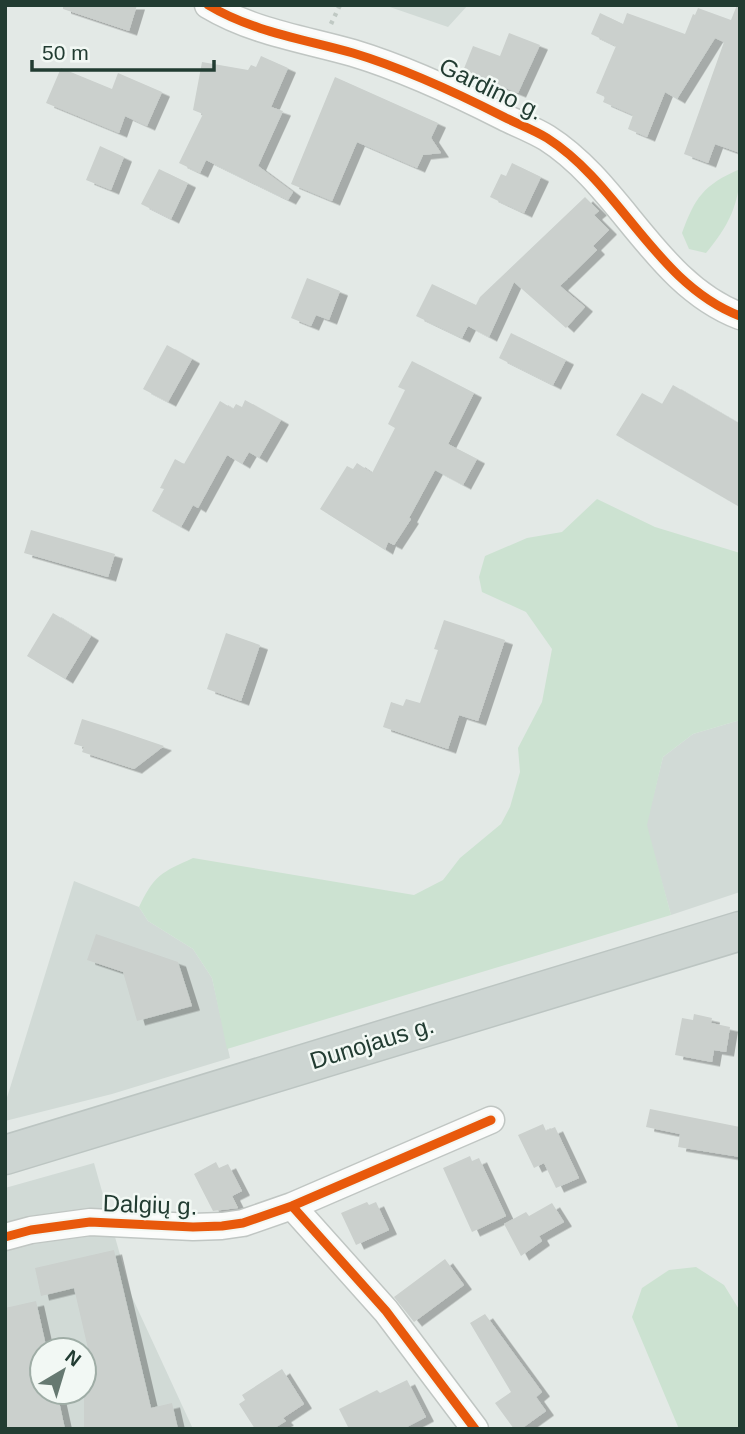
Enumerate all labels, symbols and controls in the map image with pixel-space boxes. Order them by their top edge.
scale bar [32,28,214,72]
text: 50 m [42,41,89,64]
street label: Gardino g. [435,52,548,125]
street label: Dunojaus g. [307,1011,437,1074]
street label: Dalgių g. [102,1189,198,1220]
north arrow [28,1336,98,1406]
text: N [61,1345,85,1370]

